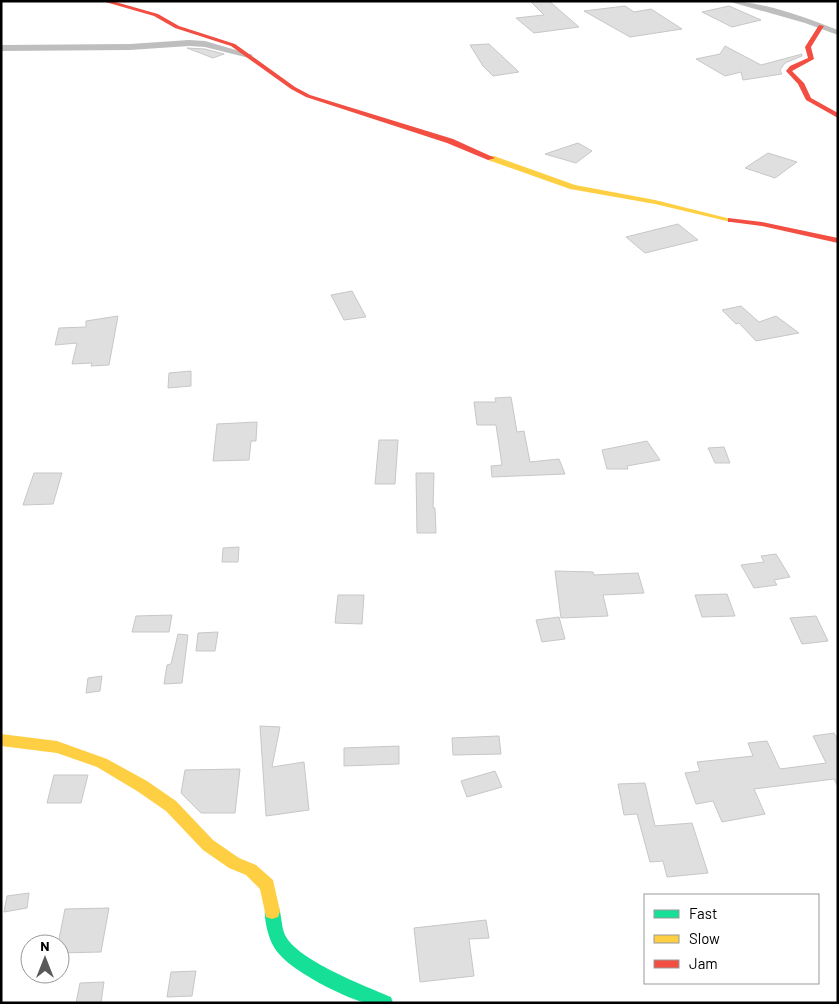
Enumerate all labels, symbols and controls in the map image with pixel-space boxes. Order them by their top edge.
legend [644,894,819,984]
text: Fast [689,904,717,922]
text: Slow [689,929,720,947]
north arrow [20,934,70,984]
text: N [40,937,50,954]
text: Jam [689,954,718,972]

